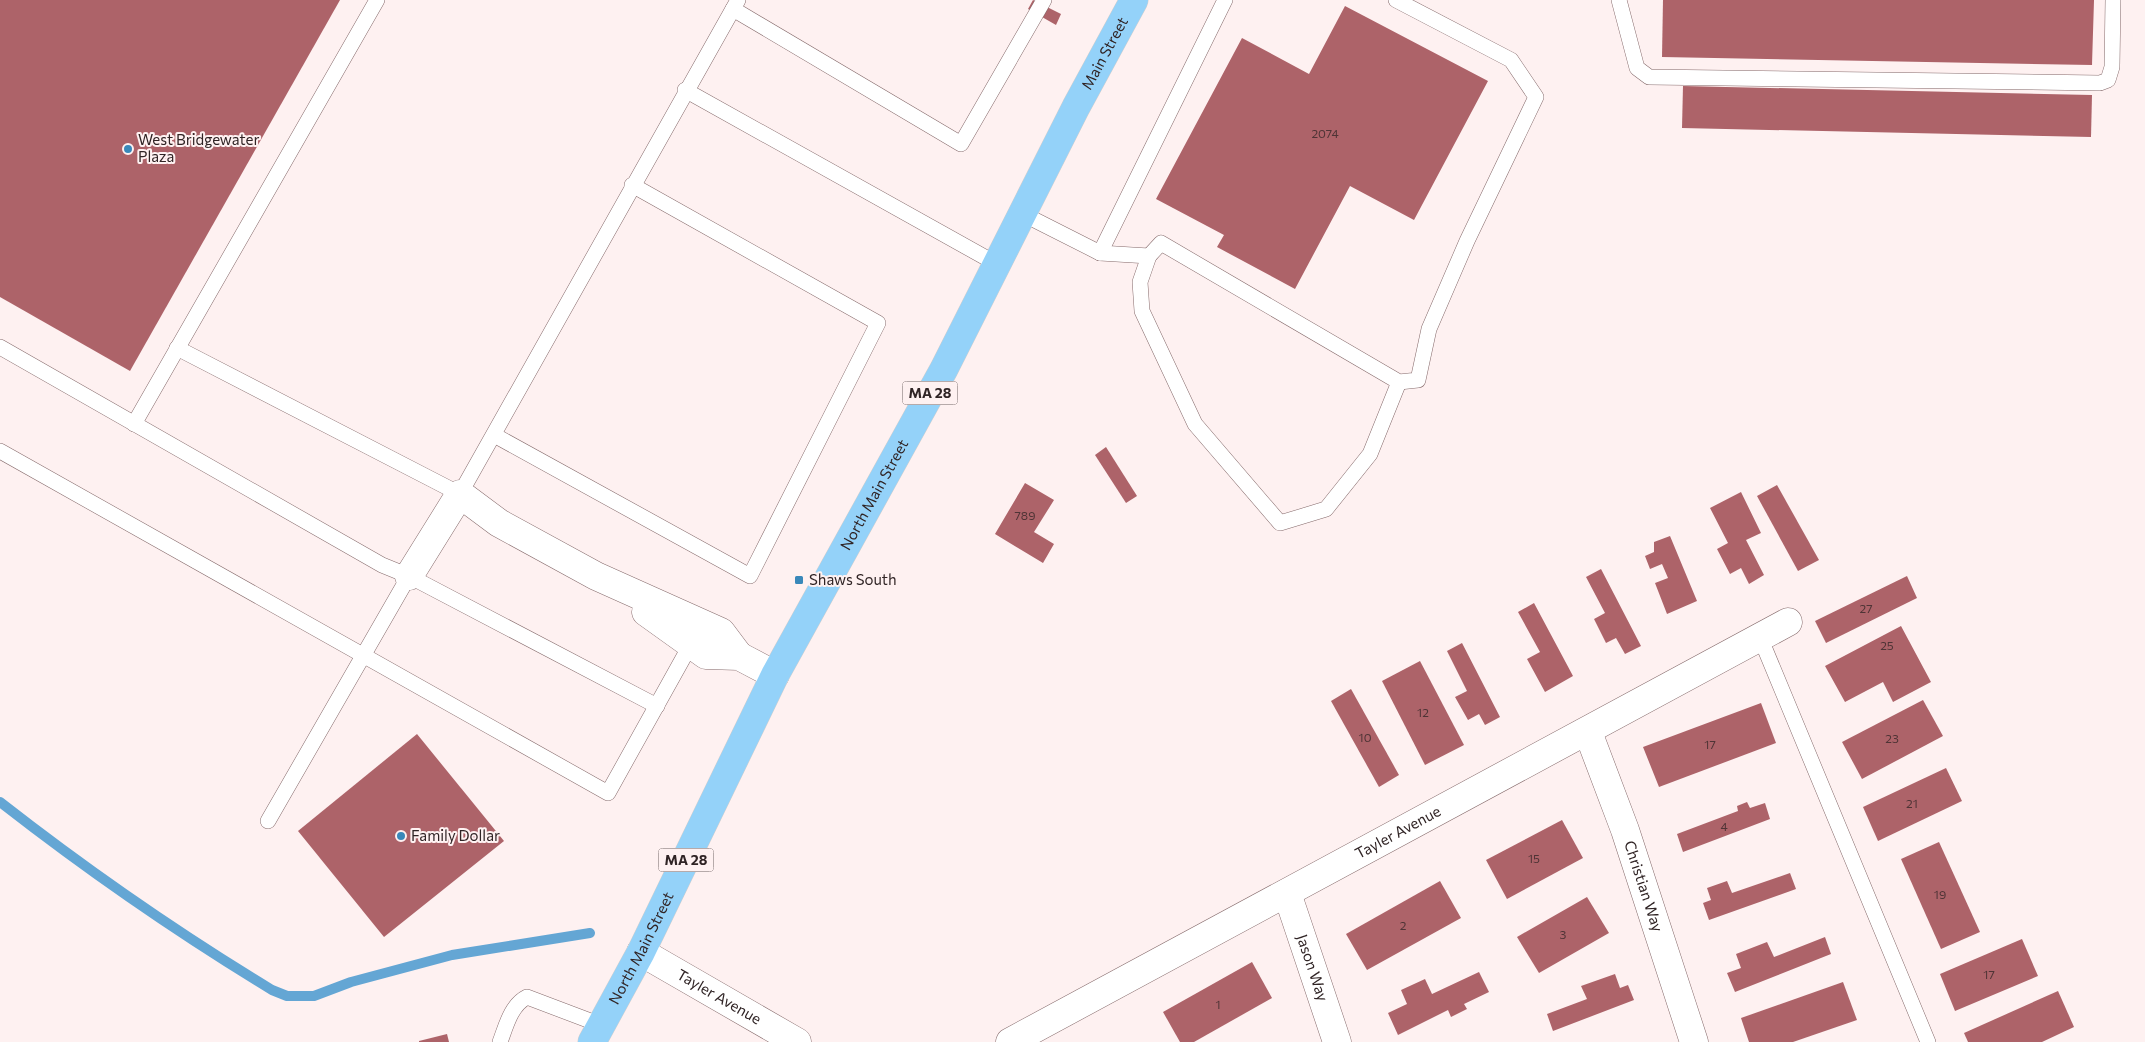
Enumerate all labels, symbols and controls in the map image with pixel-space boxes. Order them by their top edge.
street label: Main Street [1077,14,1131,92]
house number: 2074 [1311,126,1339,140]
place label: West Bridgewater Plaza [138,130,260,165]
marker: West Bridgewater Plaza [122,143,134,155]
road number: MA 28 [902,382,958,404]
street label: North Main Street [836,436,911,553]
house number: 789 [1015,508,1035,522]
place label: Shaws South [809,570,897,588]
marker: Shaws South [793,574,805,586]
house number: 27 [1860,601,1872,615]
house number: 25 [1880,638,1894,652]
house number: 12 [1417,705,1429,719]
house number: 10 [1359,730,1372,744]
house number: 23 [1885,731,1899,745]
house number: 17 [1704,737,1716,751]
house number: 21 [1906,796,1918,810]
street label: Tayler Avenue [1352,801,1443,862]
house number: 4 [1720,819,1728,833]
place label: Family Dollar [411,826,500,844]
marker: Family Dollar [395,830,407,842]
street label: Christian Way [1621,838,1668,934]
road number: MA 28 [658,848,714,872]
house number: 15 [1528,851,1540,865]
house number: 19 [1934,887,1946,901]
street label: North Main Street [604,889,677,1007]
house number: 2 [1400,918,1407,932]
house number: 3 [1560,927,1567,941]
street label: Jason Way [1293,932,1333,1004]
street label: Tayler Avenue [674,965,765,1028]
house number: 17 [1983,967,1995,981]
house number: 1 [1215,997,1221,1011]

